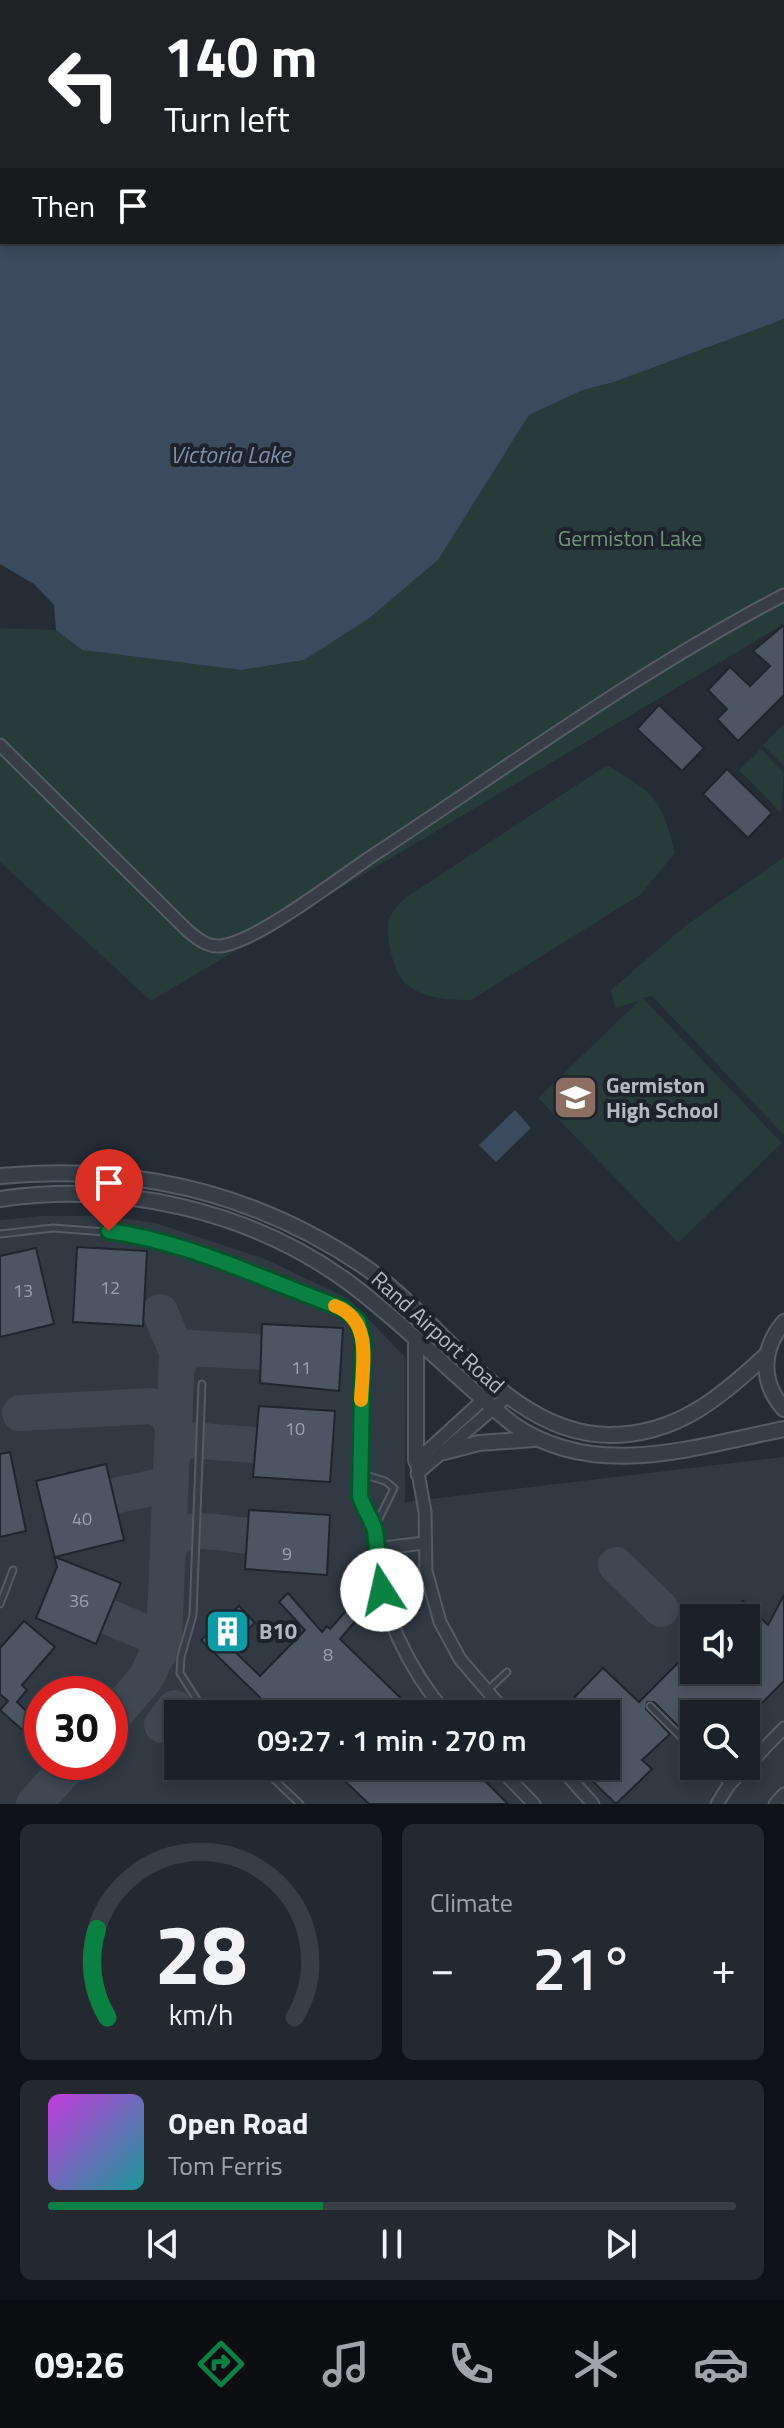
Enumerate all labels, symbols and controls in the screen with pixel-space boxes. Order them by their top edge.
text: 140 m [164,14,317,99]
icon: left [32,32,136,136]
text: Turn left [164,91,290,146]
text: Then [32,183,95,229]
icon: arrive [111,184,155,228]
water label: Victoria Lake [170,436,292,472]
park label: Germiston Lake [558,521,702,555]
place label: Germiston High School [606,1068,719,1127]
school or university icon: Germiston High School [551,1074,599,1122]
pin [75,1149,143,1231]
icon: arrive [87,1161,131,1205]
street label: Rand Airport Road [364,1263,512,1401]
house number: 12 [100,1274,120,1301]
house number: 13 [13,1277,33,1304]
house number: 11 [291,1354,311,1381]
house number: 10 [285,1415,305,1442]
house number: 40 [72,1505,92,1532]
house number: 9 [282,1540,292,1567]
position arrow [340,1548,424,1632]
house number: 36 [69,1587,89,1614]
map controls [680,1604,760,1780]
button: sound [680,1604,760,1684]
building icon: B10 [204,1607,252,1655]
place label: B10 [259,1614,297,1648]
house number: 8 [323,1641,333,1668]
speed limit sign: 30 [24,1676,128,1780]
button: search [680,1700,760,1780]
text: 09:27 · 1 min · 270 m [257,1717,527,1763]
text: Climate [430,1883,513,1922]
text: 28 [154,1890,248,2016]
text: 21° [533,1922,633,2013]
text: − [430,1934,455,2001]
text: + [711,1934,736,2001]
text: km/h [169,1993,233,2036]
text: Open Road [168,2100,309,2146]
text: Tom Ferris [168,2146,283,2185]
icon: previous [141,2222,185,2266]
icon: pause [370,2222,414,2266]
icon: next [599,2222,643,2266]
icon: directions [193,2336,249,2392]
icon: music [318,2336,374,2392]
icon: phone [443,2336,499,2392]
icon: climate [568,2336,624,2392]
icon: car [693,2336,749,2392]
text: 09:26 [35,2337,124,2392]

